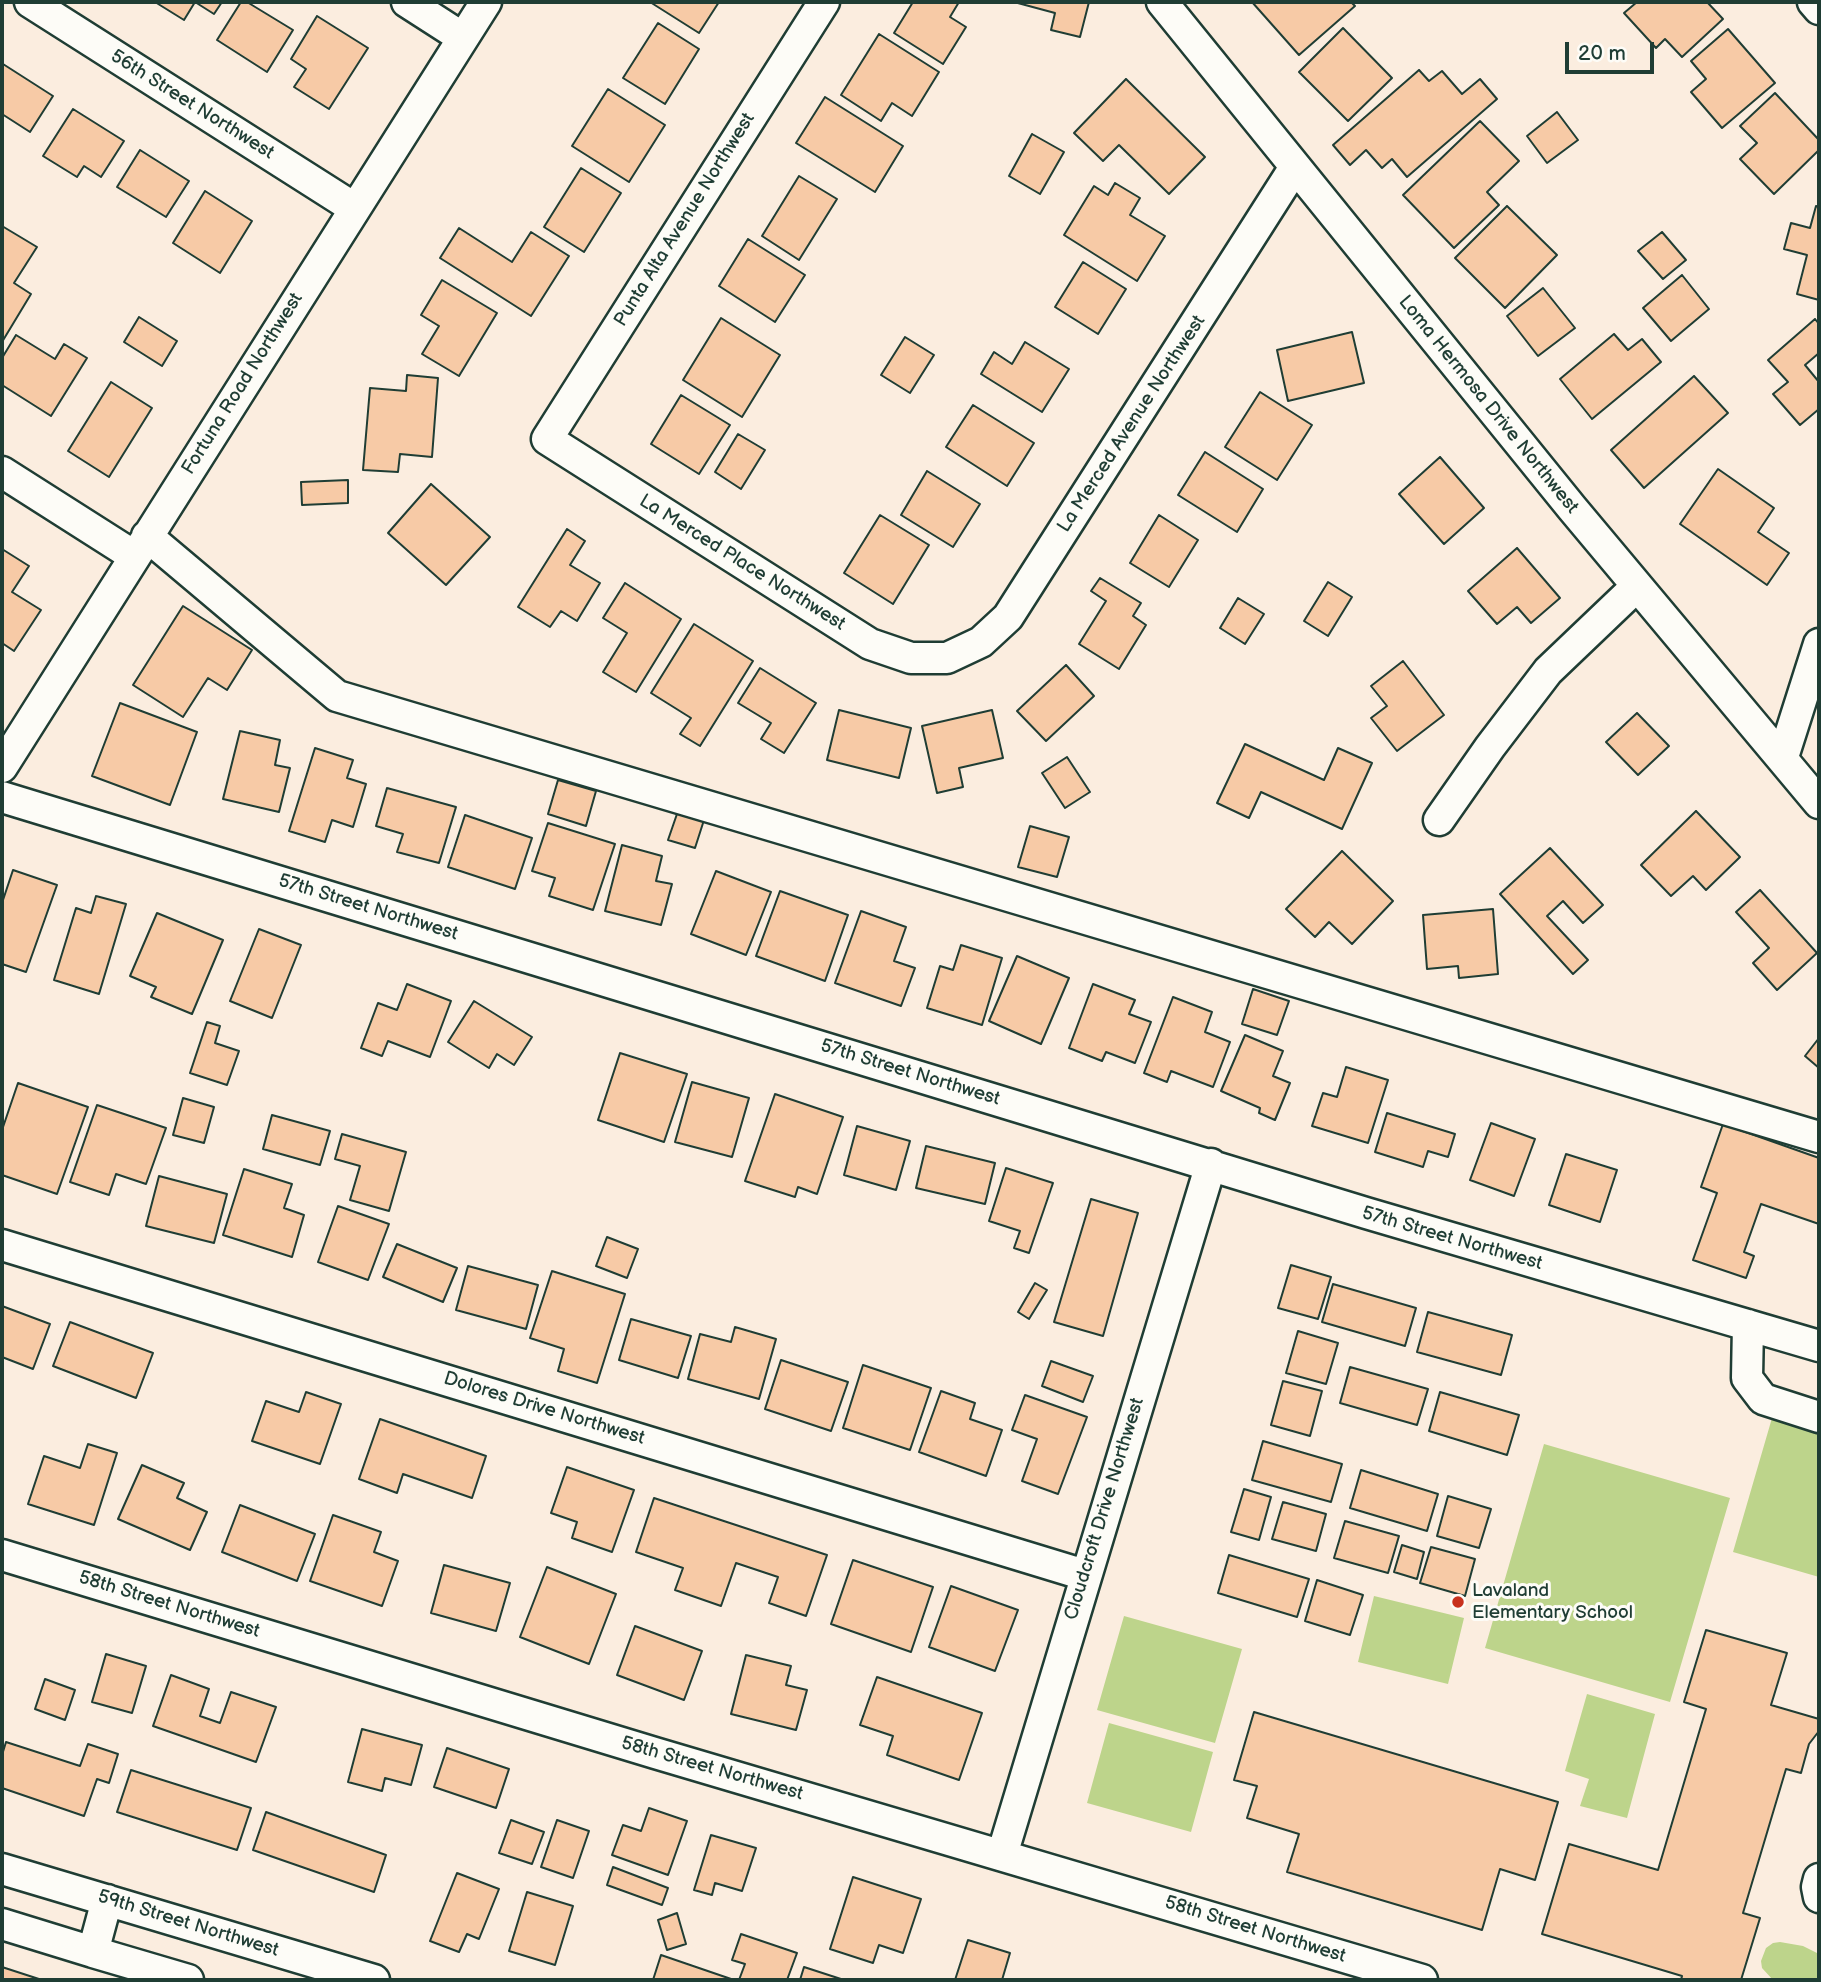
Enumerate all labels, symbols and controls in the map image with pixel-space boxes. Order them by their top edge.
scale bar [1569,28,1658,72]
text: 20 m [1578,41,1626,66]
street label: 56th Street Northwest [106,45,278,165]
street label: Punta Alta Avenue Northwest [610,109,760,331]
street label: Fortuna Road Northwest [178,289,308,479]
street label: Loma Hermosa Drive Northwest [1393,291,1583,519]
street label: La Merced Avenue Northwest [1053,311,1211,537]
street label: La Merced Place Northwest [635,490,849,636]
street label: 57th Street Northwest [276,870,460,946]
street label: 57th Street Northwest [818,1035,1002,1111]
street label: 57th Street Northwest [1359,1202,1545,1276]
street label: Dolores Drive Northwest [441,1368,647,1450]
street label: Cloudcroft Drive Northwest [1060,1395,1150,1623]
street label: 58th Street Northwest [76,1567,262,1643]
place label: Lavaland Elementary School [1472,1580,1633,1624]
marker: Lavaland Elementary School [1450,1594,1466,1610]
street label: 58th Street Northwest [618,1732,806,1806]
street label: 59th Street Northwest [95,1886,281,1962]
street label: 58th Street Northwest [1162,1892,1348,1968]

